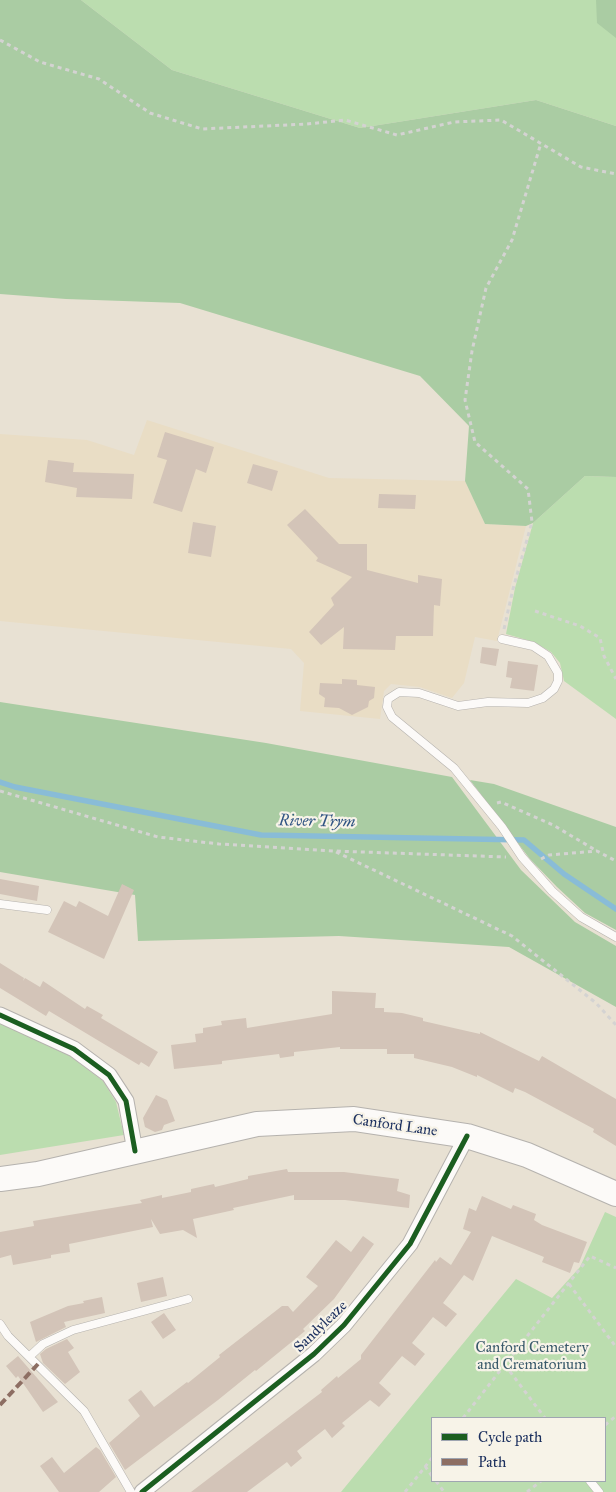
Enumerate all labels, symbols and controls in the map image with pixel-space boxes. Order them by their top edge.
water label: River Trym [278,812,356,832]
street label: Canford Lane [351,1111,439,1141]
street label: Sandyleaze [291,1297,351,1357]
park label: Canford Cemetery and Crematorium [475,1339,589,1374]
legend [431,1417,606,1482]
text: Cycle path [478,1428,542,1446]
text: Path [478,1453,506,1471]

